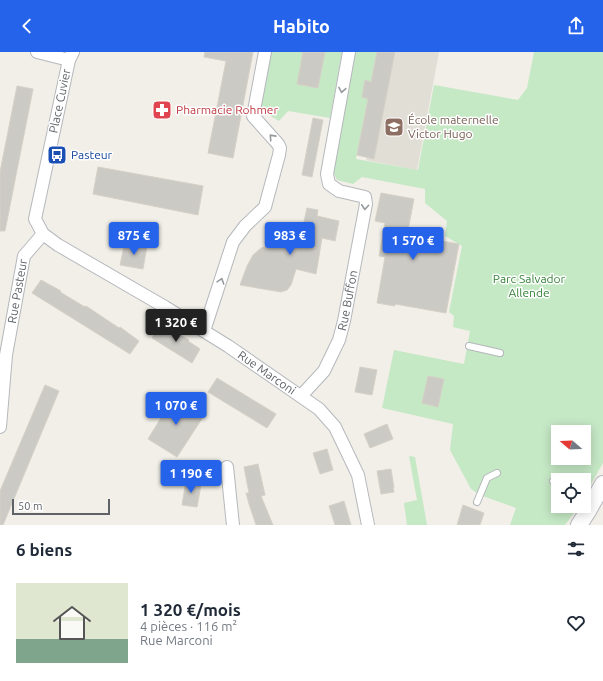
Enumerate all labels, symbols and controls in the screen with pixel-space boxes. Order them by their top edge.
icon: back [16,15,38,37]
icon: share [565,15,587,37]
text: Habito [273,16,330,36]
street label: Place Cuvier [46,67,73,134]
one-way arrow [338,87,347,94]
pharmacy icon: Pharmacie Rohmer [151,99,173,121]
place label: Pharmacie Rohmer [176,103,278,116]
place label: École maternelle Victor Hugo [408,113,499,140]
school or university icon: École maternelle Victor Hugo [383,116,405,138]
one-way arrow [269,134,276,142]
bus stop icon: Pasteur [46,144,68,166]
place label: Pasteur [71,148,113,161]
one-way arrow [360,204,369,210]
pin: 875 € [106,222,162,256]
pin: 983 € [262,222,318,256]
pin: 1 570 € [376,227,450,261]
text: 875 € [118,228,150,242]
text: 983 € [274,228,306,242]
text: 1 570 € [392,233,434,247]
street label: Rue Pasteur [5,258,29,324]
street label: Rue Buffon [335,269,359,332]
park label: Parc Salvador Allende [493,272,566,299]
one-way arrow [216,278,224,285]
pin: 1 320 € [139,309,213,343]
text: 1 320 € [155,315,197,329]
street label: Rue Marconi [236,348,298,397]
pin: 1 070 € [139,392,213,426]
text: 1 070 € [155,398,197,412]
north arrow [551,425,591,465]
map controls [551,425,591,513]
pin: 1 190 € [154,460,228,494]
text: 1 190 € [170,466,212,480]
button: locate [551,473,591,513]
scale bar [12,497,110,516]
text: 50 m [18,500,42,512]
icon: filters [565,538,587,560]
text: 6 biens [16,540,72,559]
icon: home [48,599,96,647]
text: 1 320 €/mois [140,600,241,619]
icon: heart [565,612,587,634]
text: 4 pièces · 116 m² [140,619,237,633]
text: Rue Marconi [140,633,213,647]

